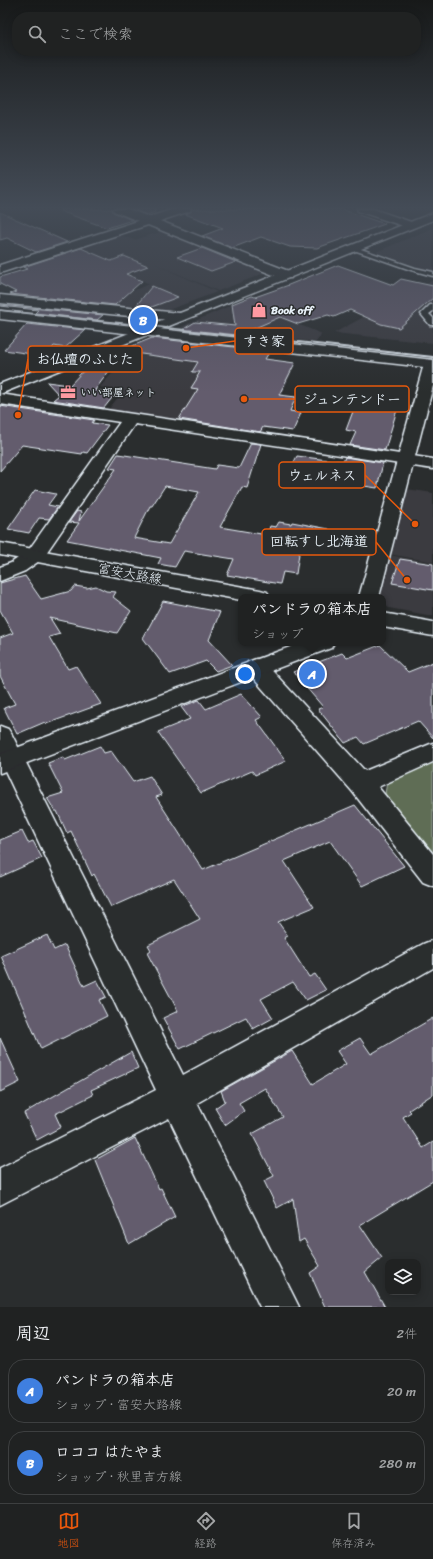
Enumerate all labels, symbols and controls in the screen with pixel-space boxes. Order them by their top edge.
search box [12,12,421,56]
text: ここで検索 [58,21,133,47]
icon: search [26,23,48,45]
shop icon: Book off [250,301,268,319]
place label: Book off [271,301,315,320]
pin: B [130,305,156,335]
callout: すき家 [235,328,293,354]
text: すき家 [243,329,285,354]
callout: お仏壇のふじた [28,346,142,372]
text: お仏壇のふじた [36,347,134,372]
office icon: いい部屋ネット [59,383,77,401]
place label: いい部屋ネット [80,383,157,402]
callout: ジュンテンドー [295,386,409,412]
text: ジュンテンドー [303,387,401,412]
callout: ウェルネス [279,462,365,488]
text: ウェルネス [288,463,356,488]
callout: 回転すし北海道 [262,529,376,555]
text: 回転すし北海道 [270,529,368,554]
street label: 富安大路線 [96,557,165,591]
popup [238,594,386,646]
text: パンドラの箱本店 [252,596,372,622]
text: ショップ [252,622,303,645]
pin: A [299,659,325,689]
your location [235,664,255,684]
map controls [385,1259,421,1295]
button: layers [385,1259,421,1295]
text: 周辺 [16,1318,50,1348]
text: 2件 [396,1322,417,1345]
text: パンドラの箱本店 [55,1367,175,1393]
text: A [26,1380,34,1403]
text: 20 m [387,1380,416,1403]
text: ショップ · 富安大路線 [55,1393,182,1416]
text: ロココ はたやま [55,1439,164,1465]
text: B [26,1452,34,1475]
text: 280 m [379,1452,416,1475]
text: ショップ · 秋里吉方線 [55,1465,182,1488]
tab: 地図 [58,1510,80,1553]
tab: 経路 [195,1510,217,1553]
tab: 保存済み [332,1510,376,1553]

